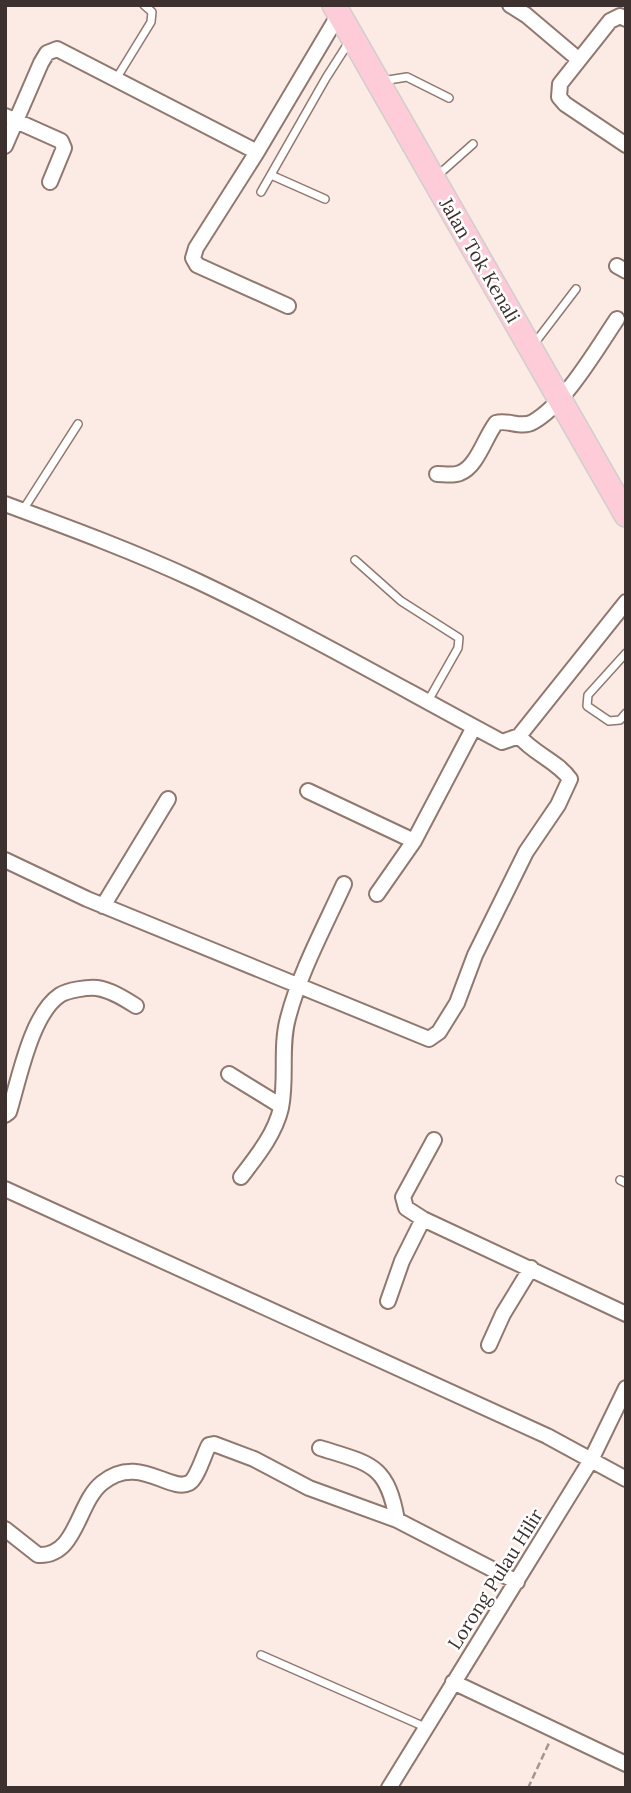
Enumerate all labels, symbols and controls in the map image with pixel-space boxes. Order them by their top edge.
street label: Jalan Tok Kenali [434,192,526,327]
street label: Lorong Pulau Hilir [442,1504,548,1654]

